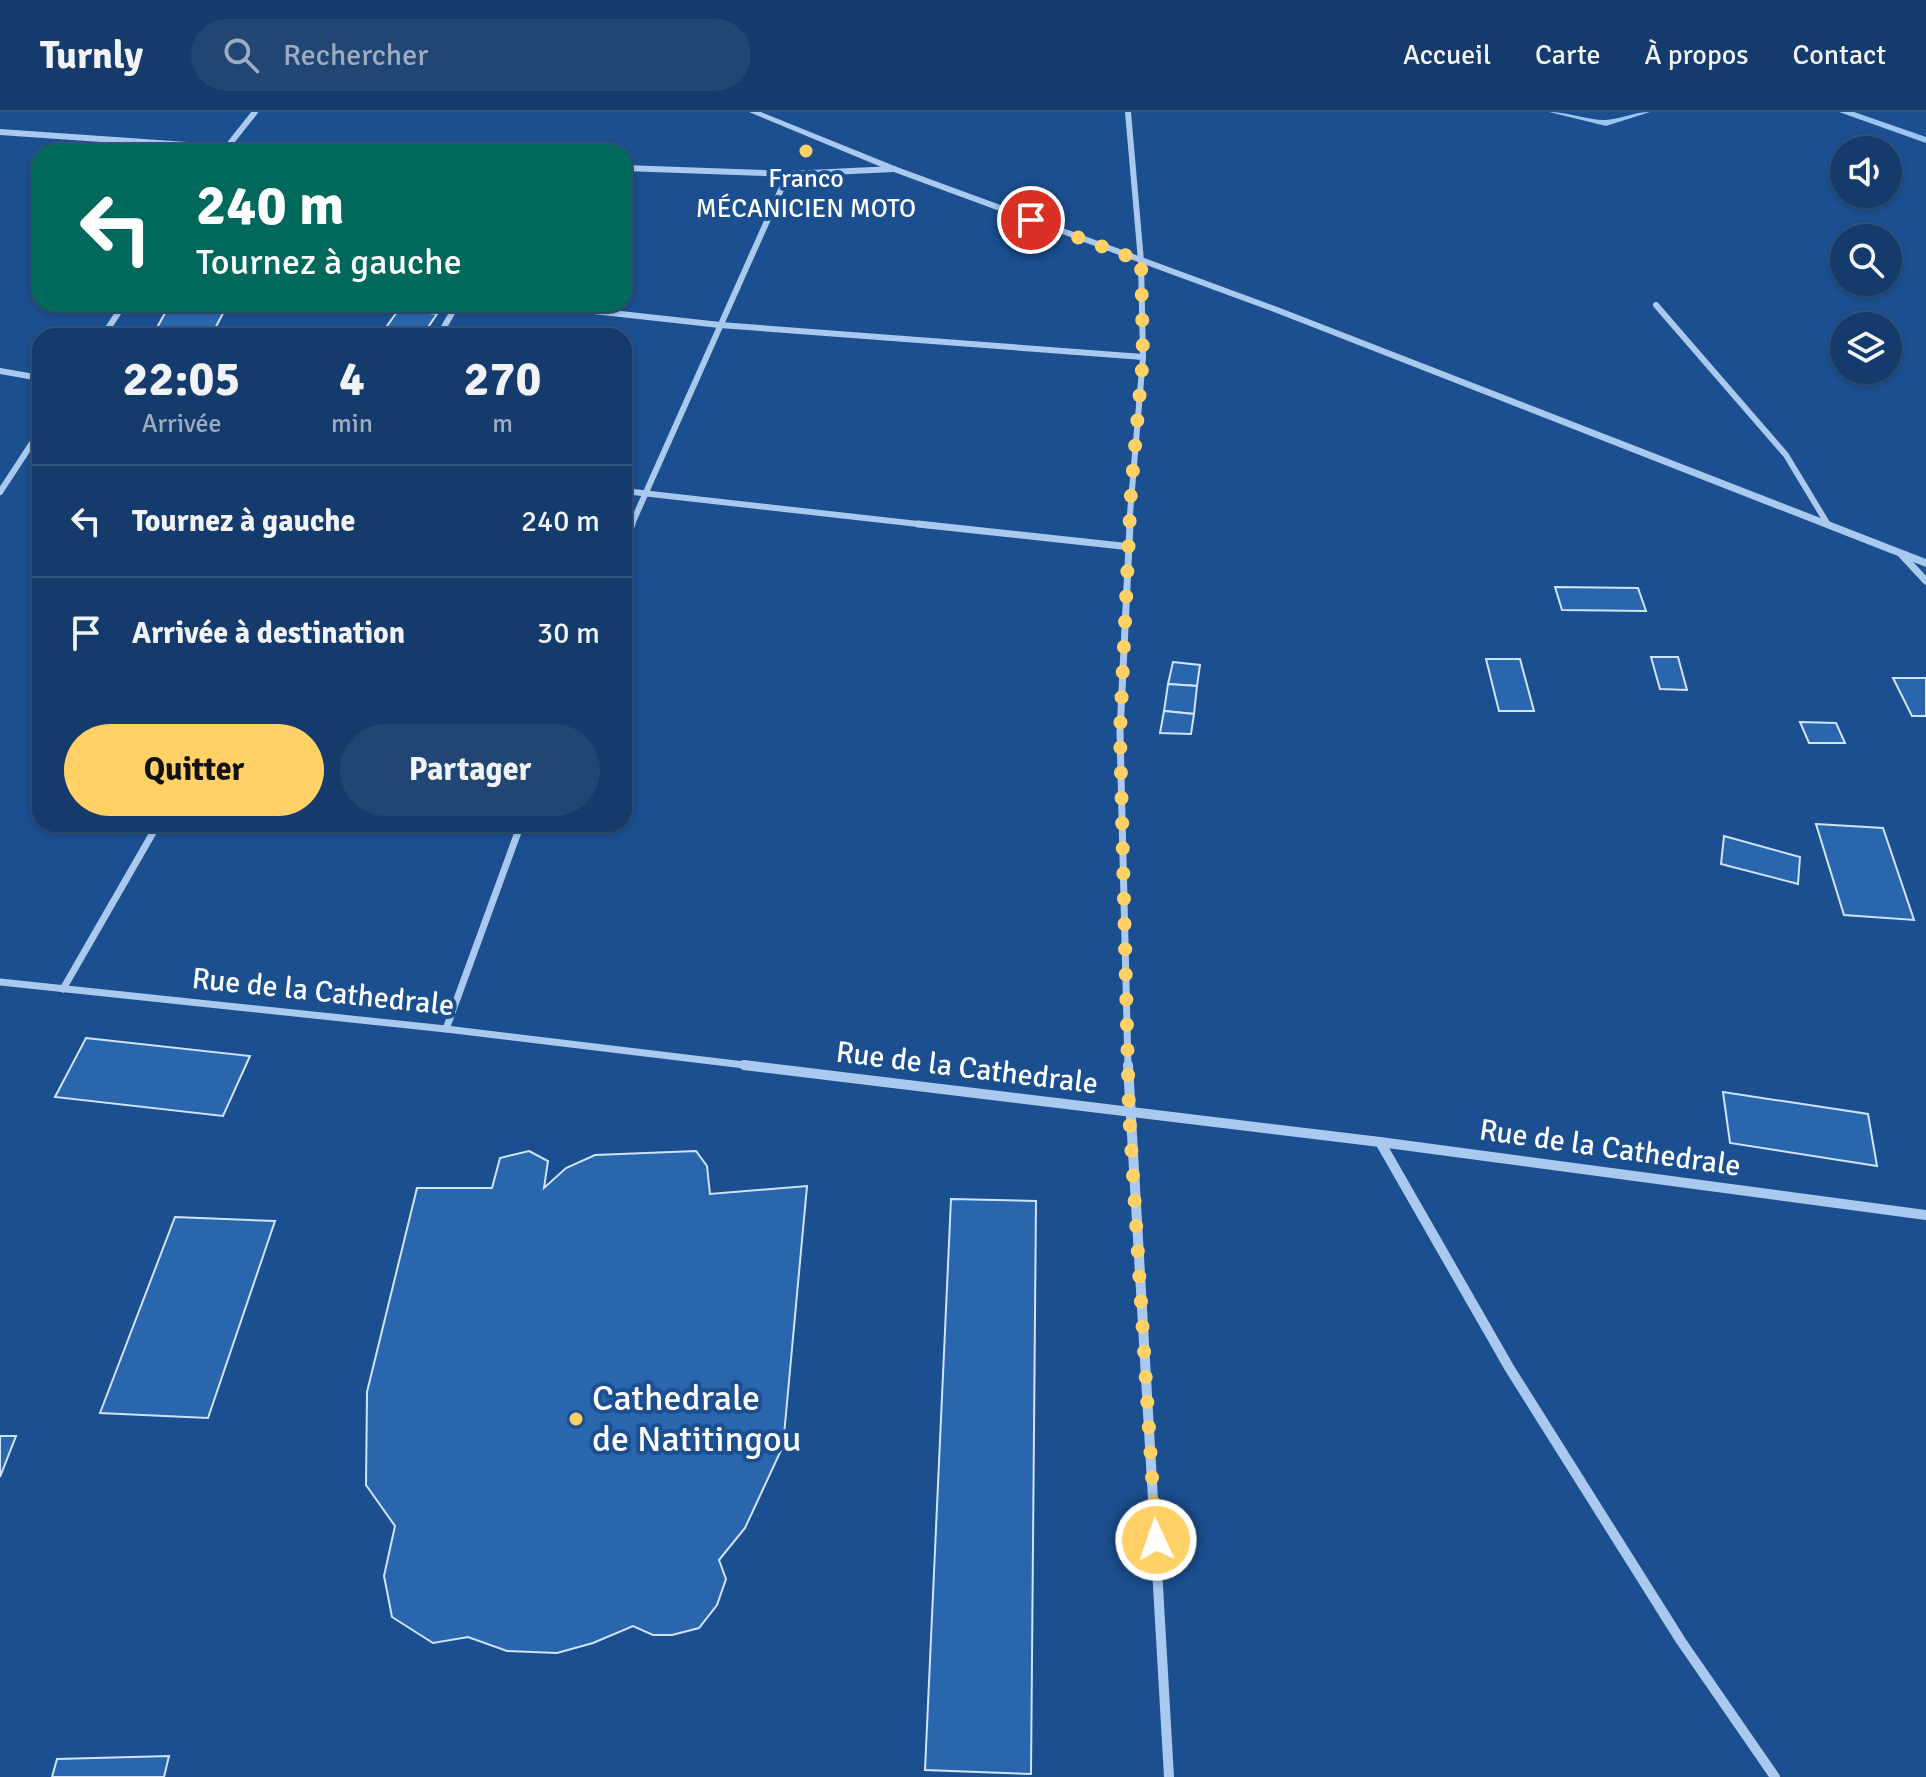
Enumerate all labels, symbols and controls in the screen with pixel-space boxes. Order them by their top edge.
search box [191,19,751,91]
text: Turnly [40,32,143,79]
icon: search [219,33,263,77]
text: Rechercher [283,37,428,74]
text: Accueil [1403,38,1491,72]
text: Carte [1535,38,1600,72]
text: À propos [1644,38,1749,72]
text: Contact [1793,38,1886,72]
map controls [1830,136,1902,384]
button: sound [1830,136,1902,208]
marker: Franco MÉCANICIEN MOTO [797,142,815,160]
place label: Franco MÉCANICIEN MOTO [696,163,916,225]
text: 240 m [196,171,344,240]
icon: left [64,176,168,280]
pin [997,186,1065,254]
icon: arrive [1009,198,1053,242]
button: search [1830,224,1902,296]
text: Tournez à gauche [196,240,462,285]
button: layers [1830,312,1902,384]
text: 22:05 [123,350,240,409]
text: 4 [339,350,365,409]
text: 270 [464,350,541,409]
text: Arrivée [142,408,221,440]
text: min [331,408,373,440]
text: m [492,408,513,440]
icon: left [64,499,108,543]
text: Tournez à gauche [132,503,355,540]
text: 240 m [521,503,600,540]
icon: arrive [64,611,108,655]
text: Arrivée à destination [132,615,405,652]
text: 30 m [537,615,600,652]
button: Quitter [64,724,324,816]
button: Partager [340,724,600,816]
street label: Rue de la Cathedrale [190,960,456,1024]
street label: Rue de la Cathedrale [834,1034,1100,1102]
street label: Rue de la Cathedrale [1477,1111,1743,1185]
place label: Cathedrale de Natitingou [592,1376,802,1462]
marker: Cathedrale de Natitingou [567,1410,585,1428]
position arrow [1114,1498,1198,1582]

